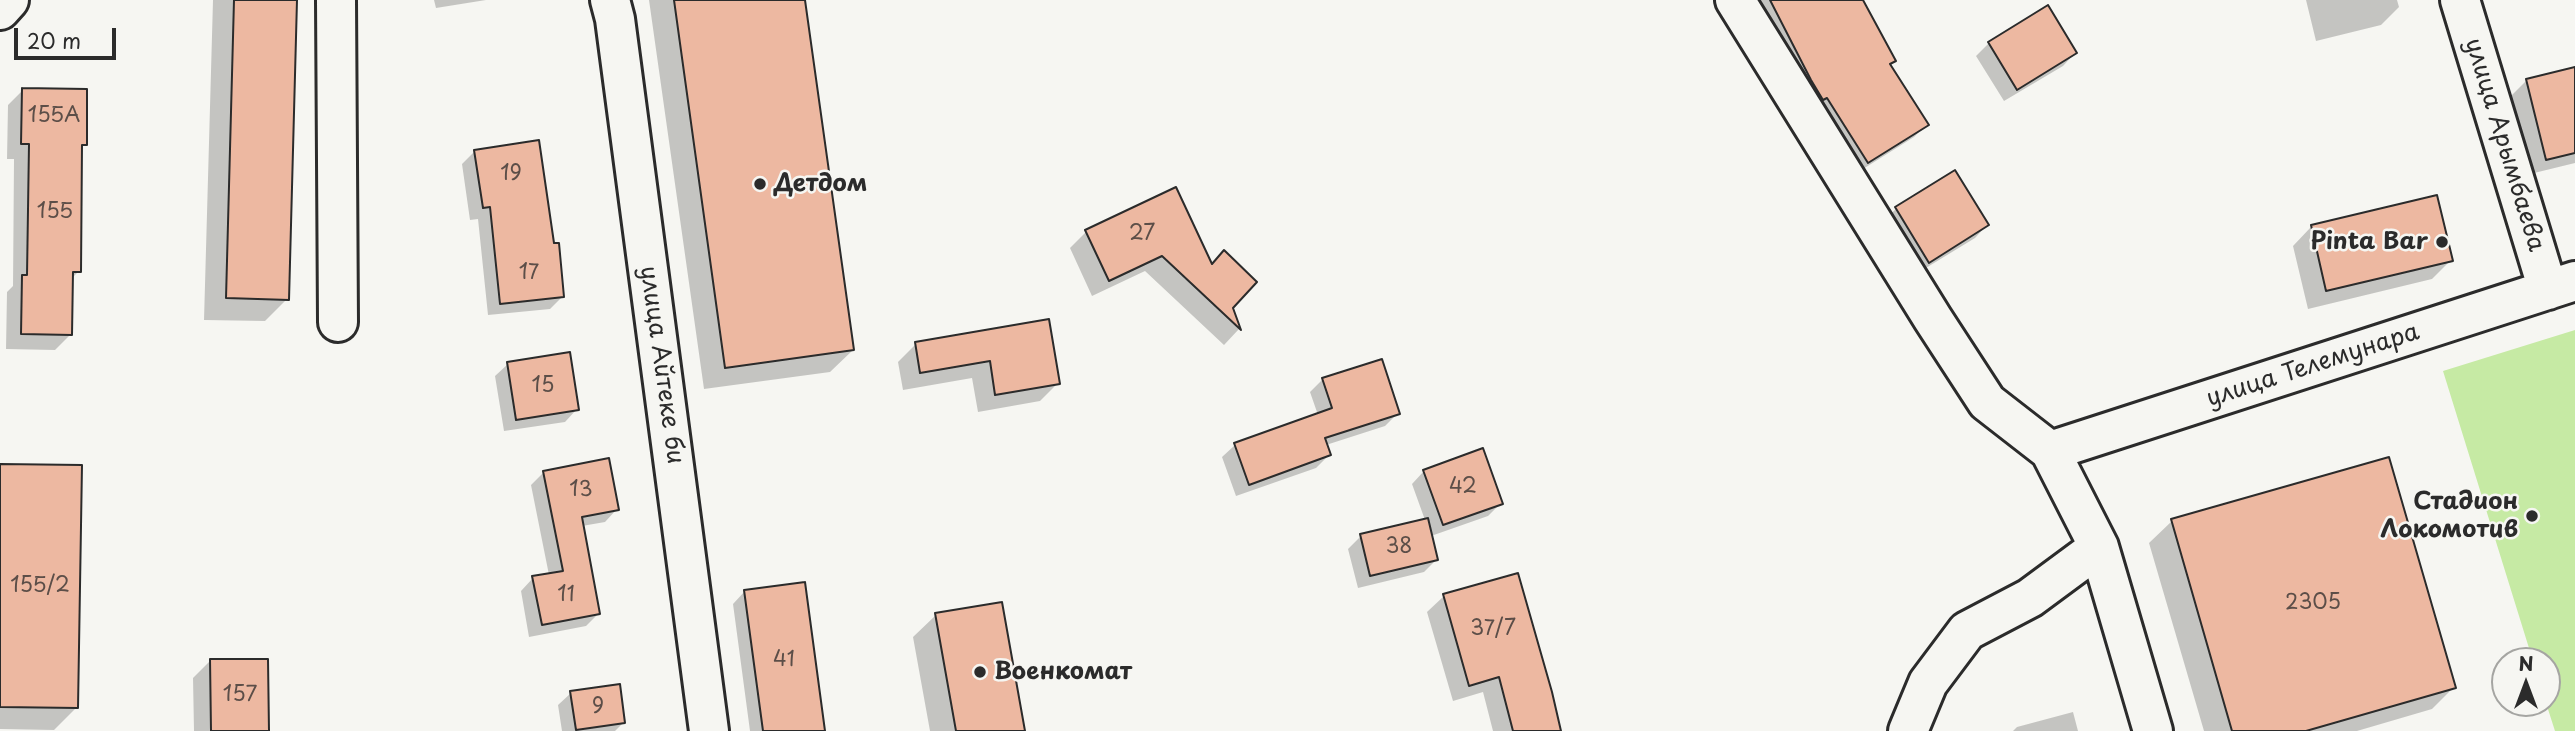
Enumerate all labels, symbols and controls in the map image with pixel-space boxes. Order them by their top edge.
scale bar [18,14,119,58]
text: 20 m [27,24,81,56]
street label: улица Арымбаева [2458,35,2550,255]
house number: 155А [28,103,80,129]
house number: 19 [500,161,522,187]
place label: Детдом [774,170,867,198]
marker: Детдом [752,176,768,192]
house number: 155 [37,199,73,225]
house number: 27 [1129,221,1155,247]
place label: Pinta Bar [2310,228,2428,256]
marker: Pinta Bar [2434,234,2450,250]
house number: 17 [519,260,539,286]
street label: улица Айтеке би [633,264,689,466]
street label: улица Телемунара [2203,318,2423,414]
house number: 15 [532,373,554,399]
house number: 42 [1449,474,1477,500]
house number: 13 [569,477,593,503]
place label: Стадион Локомотив [2380,488,2518,544]
marker: Стадион Локомотив [2524,508,2540,524]
house number: 38 [1386,534,1412,560]
house number: 155/2 [10,573,70,599]
house number: 11 [557,582,575,608]
house number: 2305 [2285,590,2341,616]
house number: 37/7 [1470,616,1516,642]
house number: 41 [773,647,795,673]
north arrow [2491,647,2561,717]
text: N [2518,649,2534,677]
place label: Военкомат [994,658,1132,686]
marker: Военкомат [972,664,988,680]
house number: 157 [223,682,257,708]
house number: 9 [592,694,604,720]

